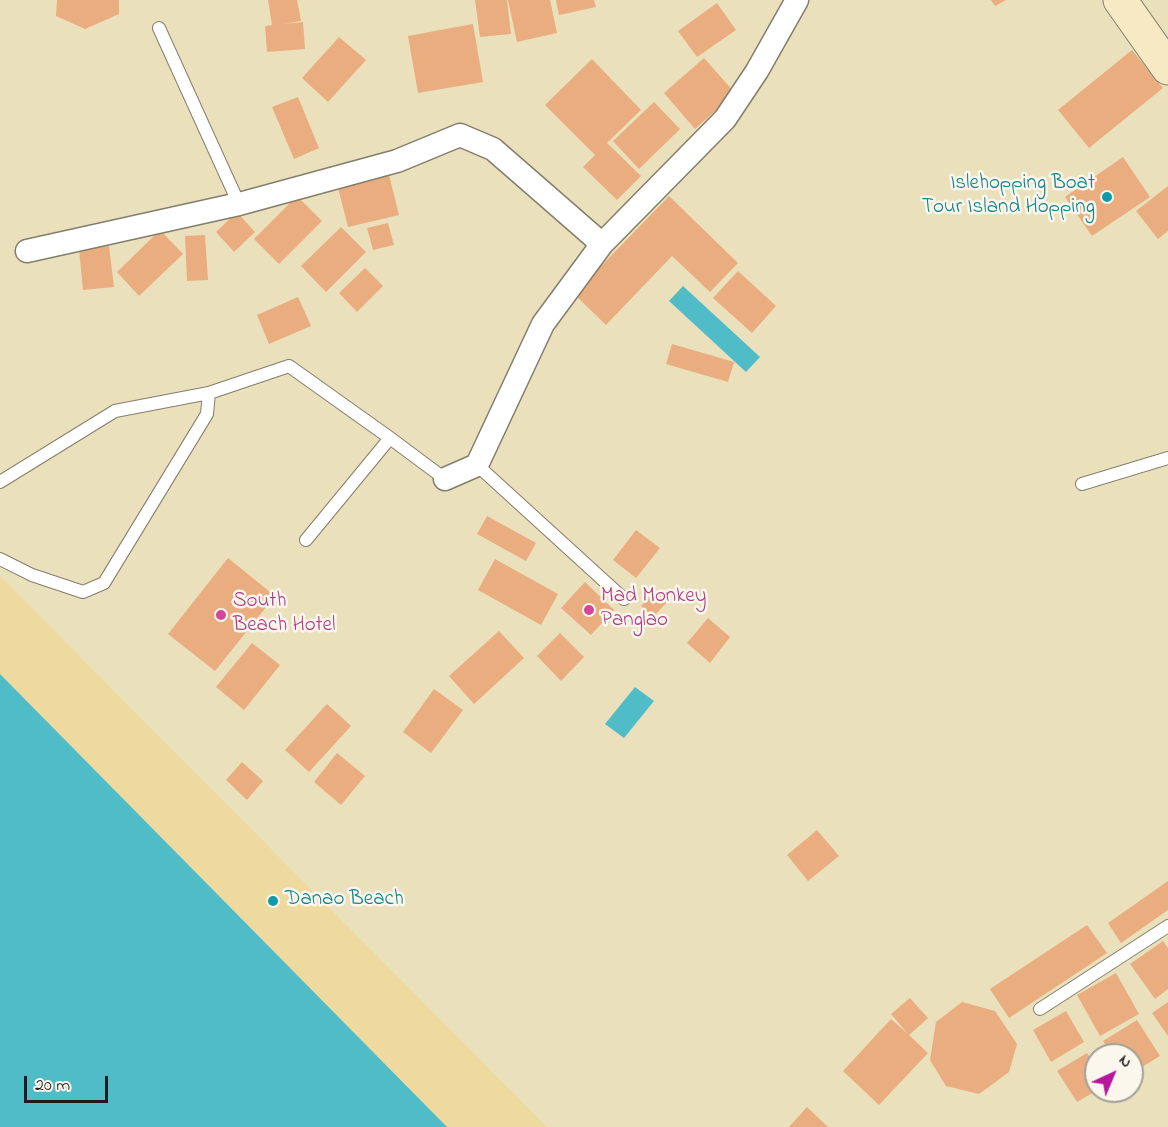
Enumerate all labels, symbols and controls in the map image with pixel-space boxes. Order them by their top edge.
place label: Islehopping Boat Tour Island Hopping [922,172,1095,222]
marker: Islehopping Boat Tour Island Hopping [1100,190,1114,204]
place label: Mad Monkey Panglao [601,585,706,635]
place label: South Beach Hotel [233,590,336,640]
marker: Mad Monkey Panglao [582,603,596,617]
marker: South Beach Hotel [214,608,228,622]
place label: Danao Beach [285,888,404,914]
marker: Danao Beach [266,894,280,908]
north arrow [1084,1043,1144,1103]
text: N [1113,1049,1137,1074]
scale bar [27,1064,111,1102]
text: 20 m [35,1073,70,1099]

